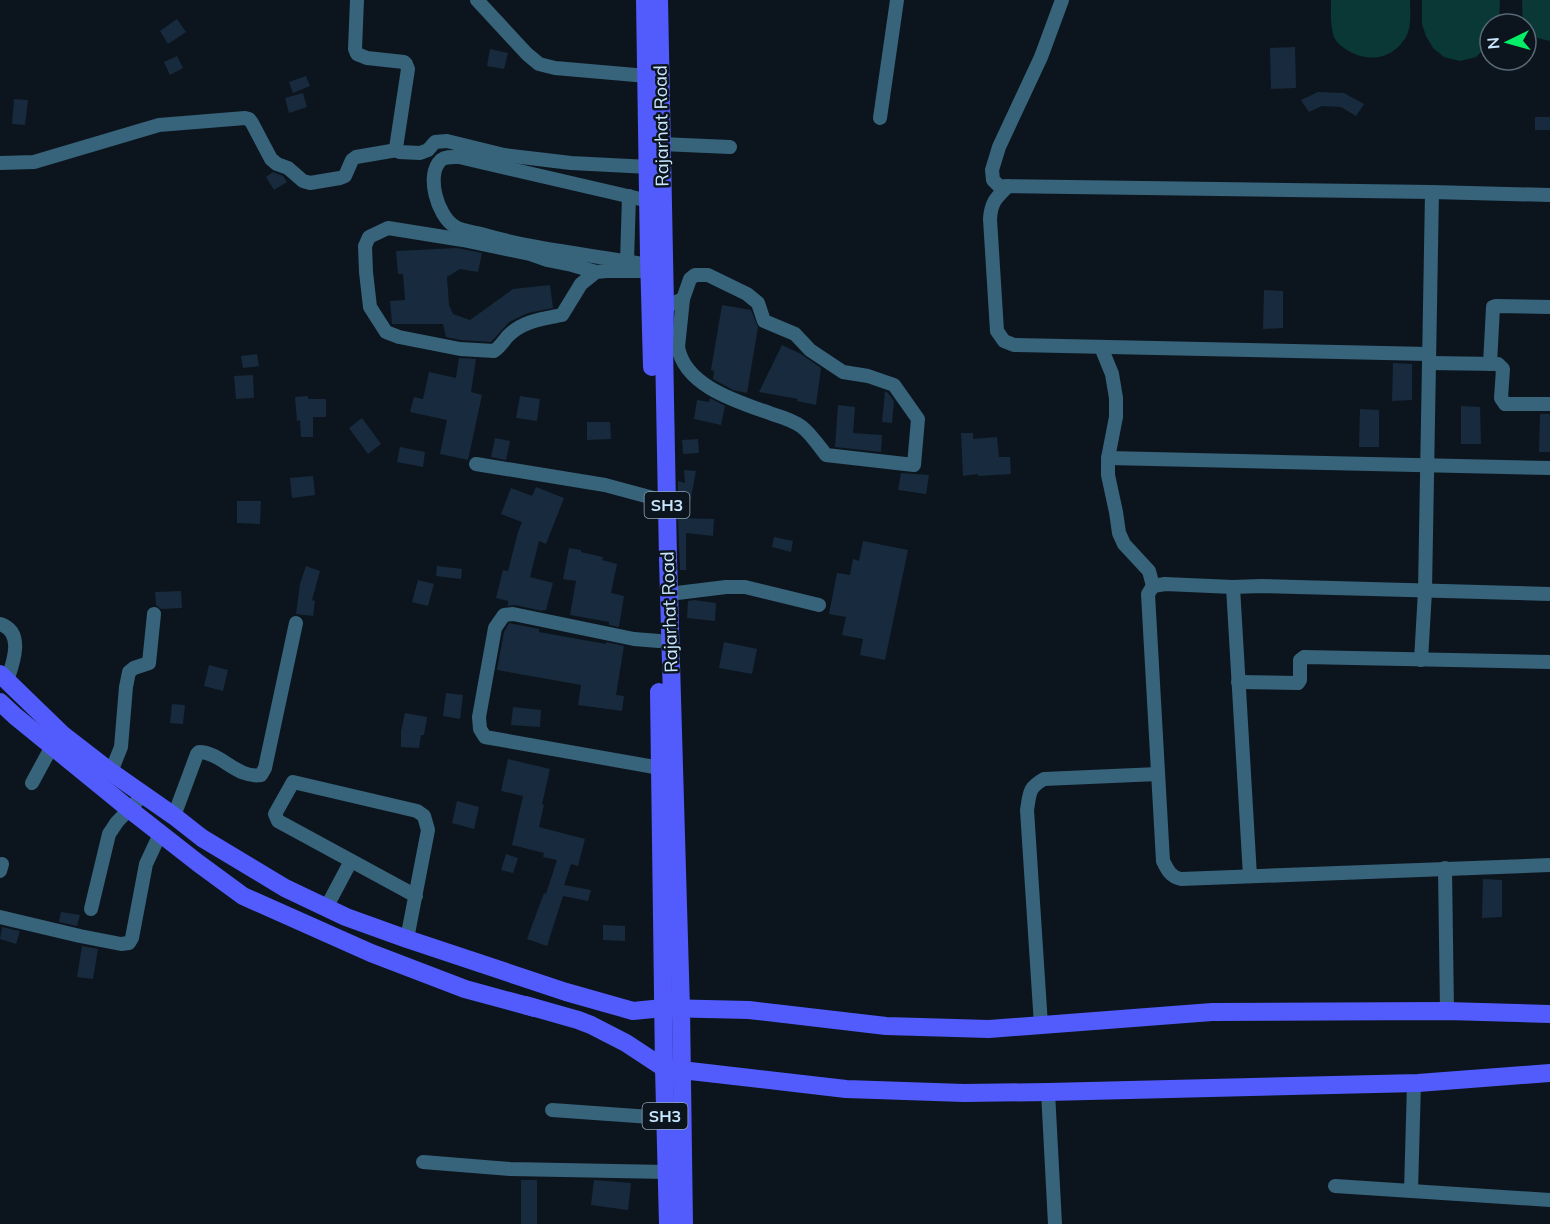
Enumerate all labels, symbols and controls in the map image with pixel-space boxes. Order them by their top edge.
north arrow [1478,12,1538,72]
text: N [1483,36,1504,50]
street label: Rajarhat Road [648,65,674,187]
road number: SH3 [644,492,690,518]
street label: Rajarhat Road [655,551,683,673]
road number: SH3 [642,1103,688,1129]

